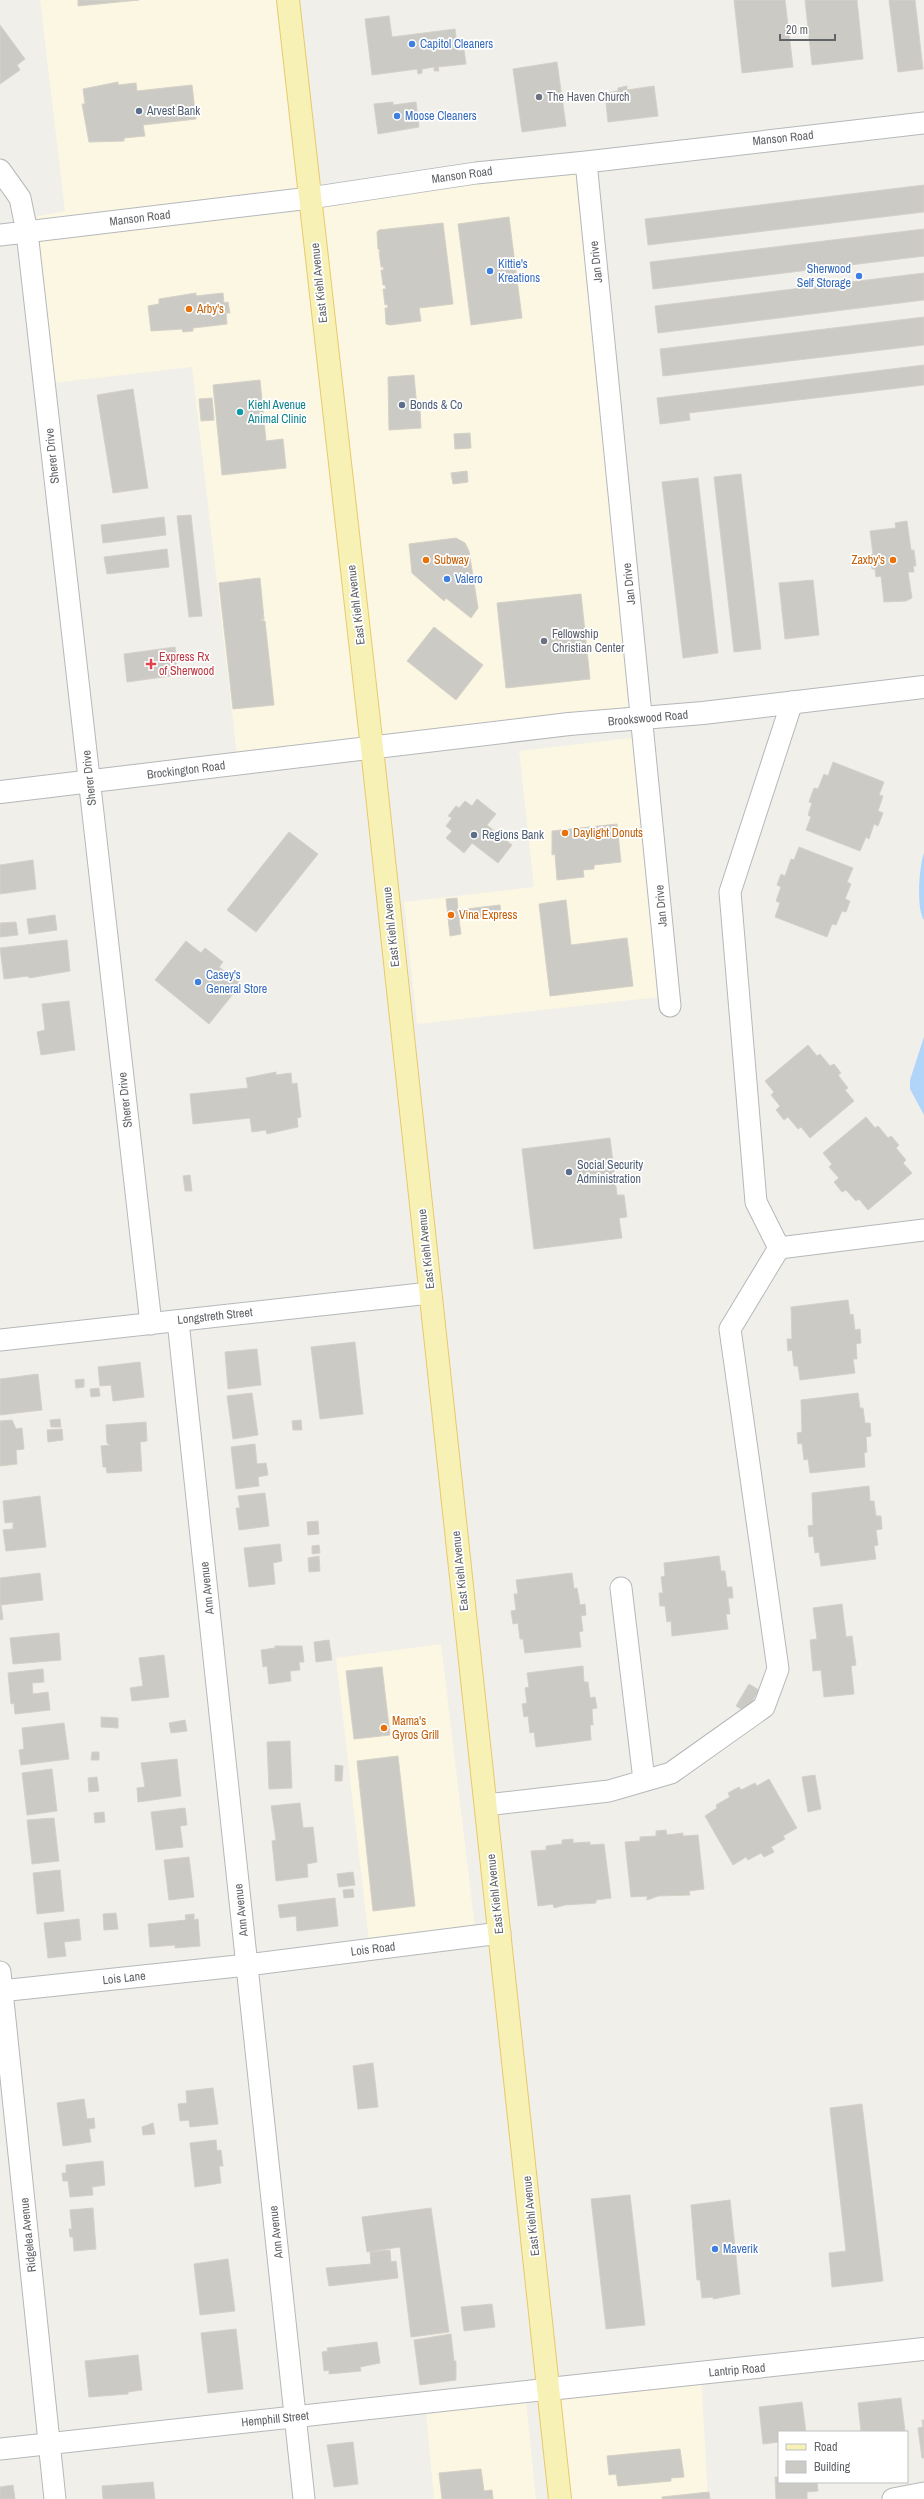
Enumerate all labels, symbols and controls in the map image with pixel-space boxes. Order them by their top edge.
scale bar [780,16,835,42]
text: 20 m [786,22,808,38]
place label: Capitol Cleaners [420,36,493,52]
marker: Capitol Cleaners [407,39,417,49]
place label: The Haven Church [547,89,630,105]
marker: The Haven Church [534,92,544,102]
place label: Arvest Bank [146,103,200,119]
marker: Arvest Bank [134,106,144,116]
place label: Moose Cleaners [405,108,477,124]
marker: Moose Cleaners [392,111,402,121]
street label: Manson Road [752,127,814,149]
street label: Manson Road [431,163,493,187]
street label: Manson Road [109,206,171,230]
street label: Jan Drive [586,240,606,284]
street label: East Kiehl Avenue [307,242,331,324]
place label: Kittie's Kreations [498,256,540,286]
place label: Sherwood Self Storage [797,261,851,291]
marker: Kittie's Kreations [485,266,495,276]
marker: Sherwood Self Storage [854,271,864,281]
place label: Arby's [196,301,224,317]
marker: Arby's [184,304,194,314]
place label: Kiehl Avenue Animal Clinic [247,397,307,427]
place label: Bonds & Co [410,397,463,413]
marker: Bonds & Co [397,400,407,410]
marker: Kiehl Avenue Animal Clinic [235,407,245,417]
street label: Sherer Drive [41,427,63,485]
place label: Subway [434,552,469,568]
place label: Zaxby's [851,552,885,568]
marker: Subway [421,555,431,565]
marker: Zaxby's [888,555,898,565]
street label: Jan Drive [619,562,639,606]
street label: East Kiehl Avenue [343,564,369,646]
place label: Valero [455,571,483,587]
marker: Valero [442,574,452,584]
place label: Fellowship Christian Center [552,626,625,656]
marker: Fellowship Christian Center [539,636,549,646]
place label: Express Rx of Sherwood [159,649,214,679]
marker: Express Rx of Sherwood [146,659,156,669]
street label: Brookswood Road [607,707,689,729]
street label: Sherer Drive [78,749,100,807]
street label: Brockington Road [146,757,226,783]
place label: Daylight Donuts [573,825,643,841]
place label: Regions Bank [482,827,544,843]
marker: Daylight Donuts [560,828,570,838]
marker: Regions Bank [469,830,479,840]
street label: Jan Drive [651,884,671,928]
street label: East Kiehl Avenue [379,886,403,968]
place label: Vina Express [459,907,517,923]
marker: Vina Express [446,910,456,920]
place label: Casey's General Store [206,967,267,997]
marker: Casey's General Store [193,977,203,987]
street label: Sherer Drive [114,1071,136,1129]
place label: Social Security Administration [576,1157,643,1187]
marker: Social Security Administration [564,1167,574,1177]
street label: East Kiehl Avenue [414,1208,438,1290]
street label: Longstreth Street [177,1304,254,1328]
street label: East Kiehl Avenue [448,1530,472,1612]
street label: Ann Avenue [196,1561,218,1616]
place label: Mama's Gyros Grill [392,1713,439,1743]
marker: Mama's Gyros Grill [379,1723,389,1733]
street label: East Kiehl Avenue [483,1853,507,1935]
street label: Ann Avenue [230,1883,252,1938]
street label: Lois Road [350,1938,396,1960]
street label: Lois Lane [102,1968,146,1988]
street label: East Kiehl Avenue [519,2175,543,2257]
street label: Ridgelea Avenue [16,2197,40,2273]
street label: Ann Avenue [265,2205,287,2260]
place label: Maverik [723,2241,758,2257]
marker: Maverik [710,2244,720,2254]
street label: Lantrip Road [708,2360,766,2380]
street label: Hemphill Street [240,2407,310,2431]
legend [778,2431,908,2483]
text: Road [814,2439,838,2455]
text: Building [814,2459,851,2475]

